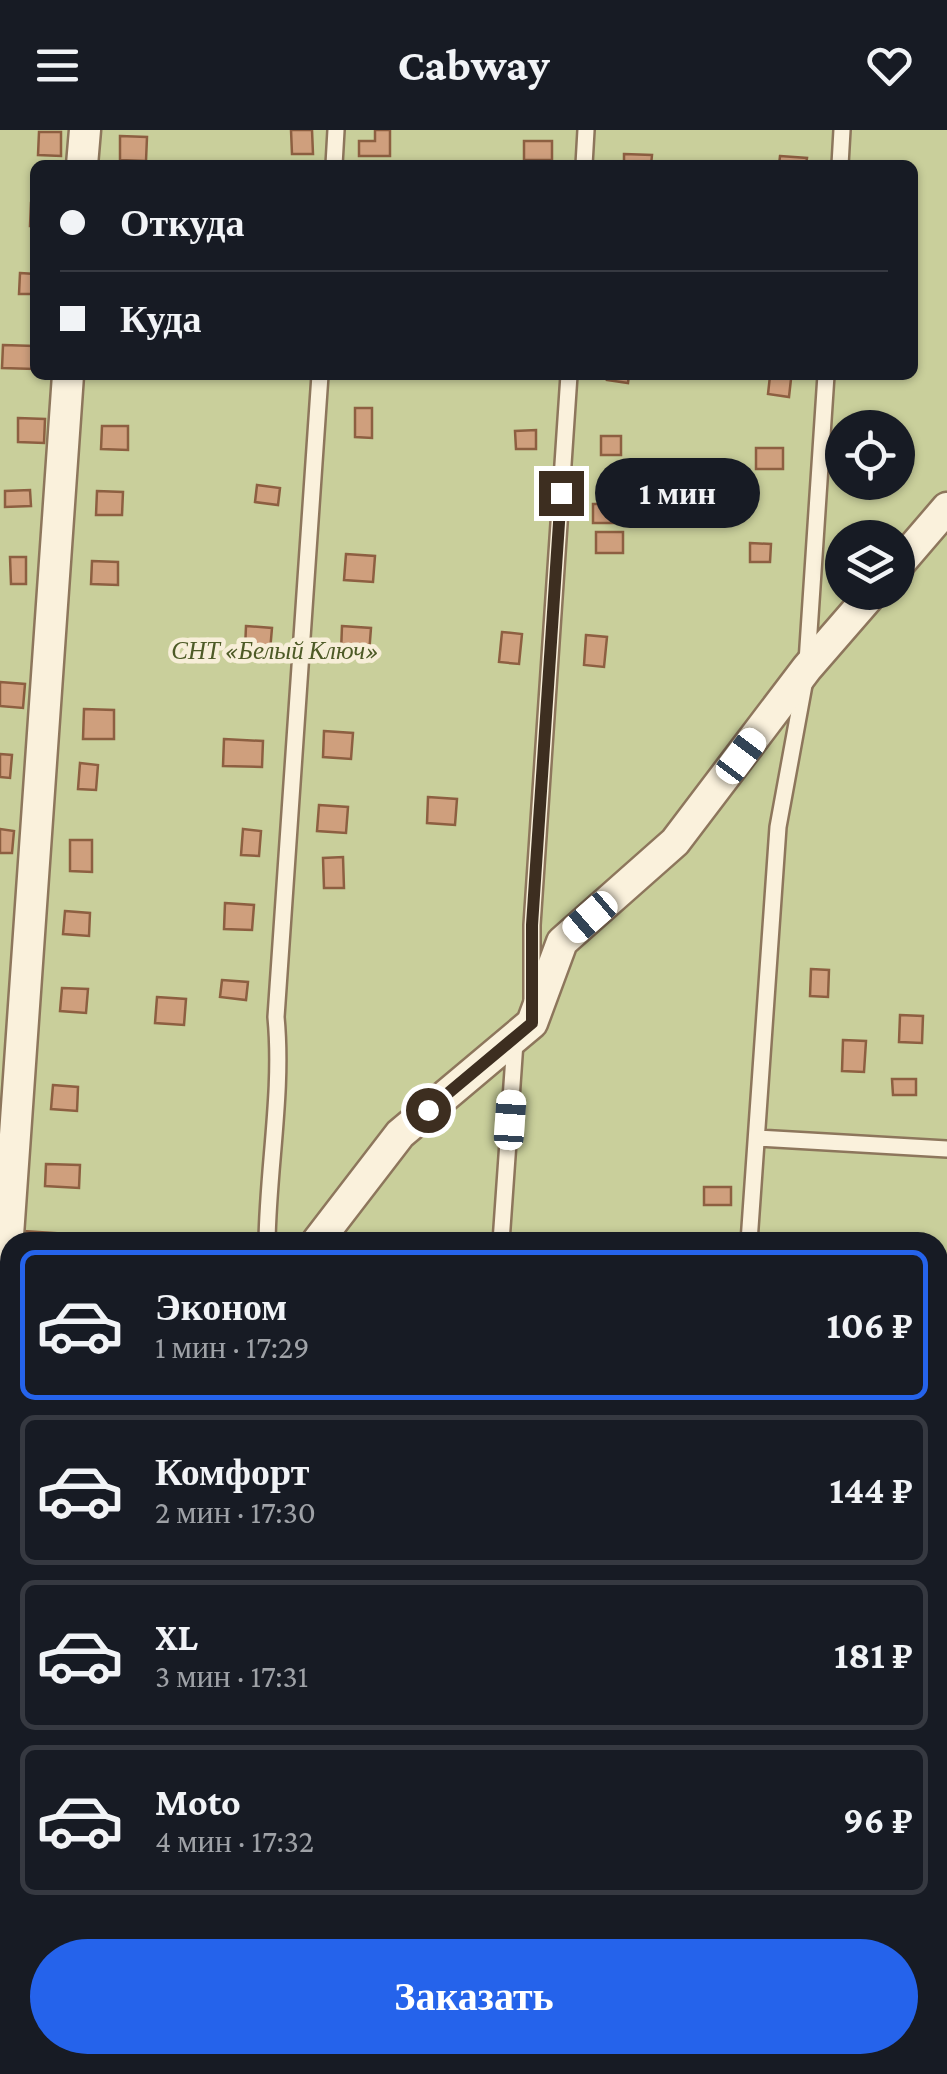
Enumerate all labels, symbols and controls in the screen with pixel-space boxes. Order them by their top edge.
icon: menu [30,38,85,93]
icon: heart [862,38,917,93]
text: Cabway [397,40,550,90]
text: Откуда [120,202,244,244]
text: Куда [120,298,201,340]
map controls [825,410,915,610]
button: locate [825,410,915,500]
callout: 1 мин [596,458,761,528]
route end [539,471,584,516]
text: 1 мин [639,475,716,511]
button: layers [825,520,915,610]
park label: СНТ «Белый Ключ» [171,637,379,664]
car [711,723,771,789]
car [558,886,622,948]
route start [406,1088,451,1133]
car [493,1089,527,1151]
icon: car [35,1280,125,1370]
text: Эконом [155,1286,287,1328]
text: 106 ₽ [827,1304,913,1346]
text: 1 мин · 17:29 [155,1329,310,1365]
icon: car [35,1445,125,1535]
text: Комфорт [155,1451,309,1493]
text: 144 ₽ [829,1469,913,1511]
text: 2 мин · 17:30 [155,1494,316,1530]
icon: car [35,1610,125,1700]
text: XL [155,1616,198,1658]
text: 181 ₽ [834,1634,913,1676]
text: 3 мин · 17:31 [155,1658,308,1694]
icon: car [35,1775,125,1865]
text: Moto [155,1781,241,1823]
text: 96 ₽ [843,1799,913,1841]
text: 4 мин · 17:32 [155,1823,314,1859]
button: Заказать [30,1939,918,2054]

